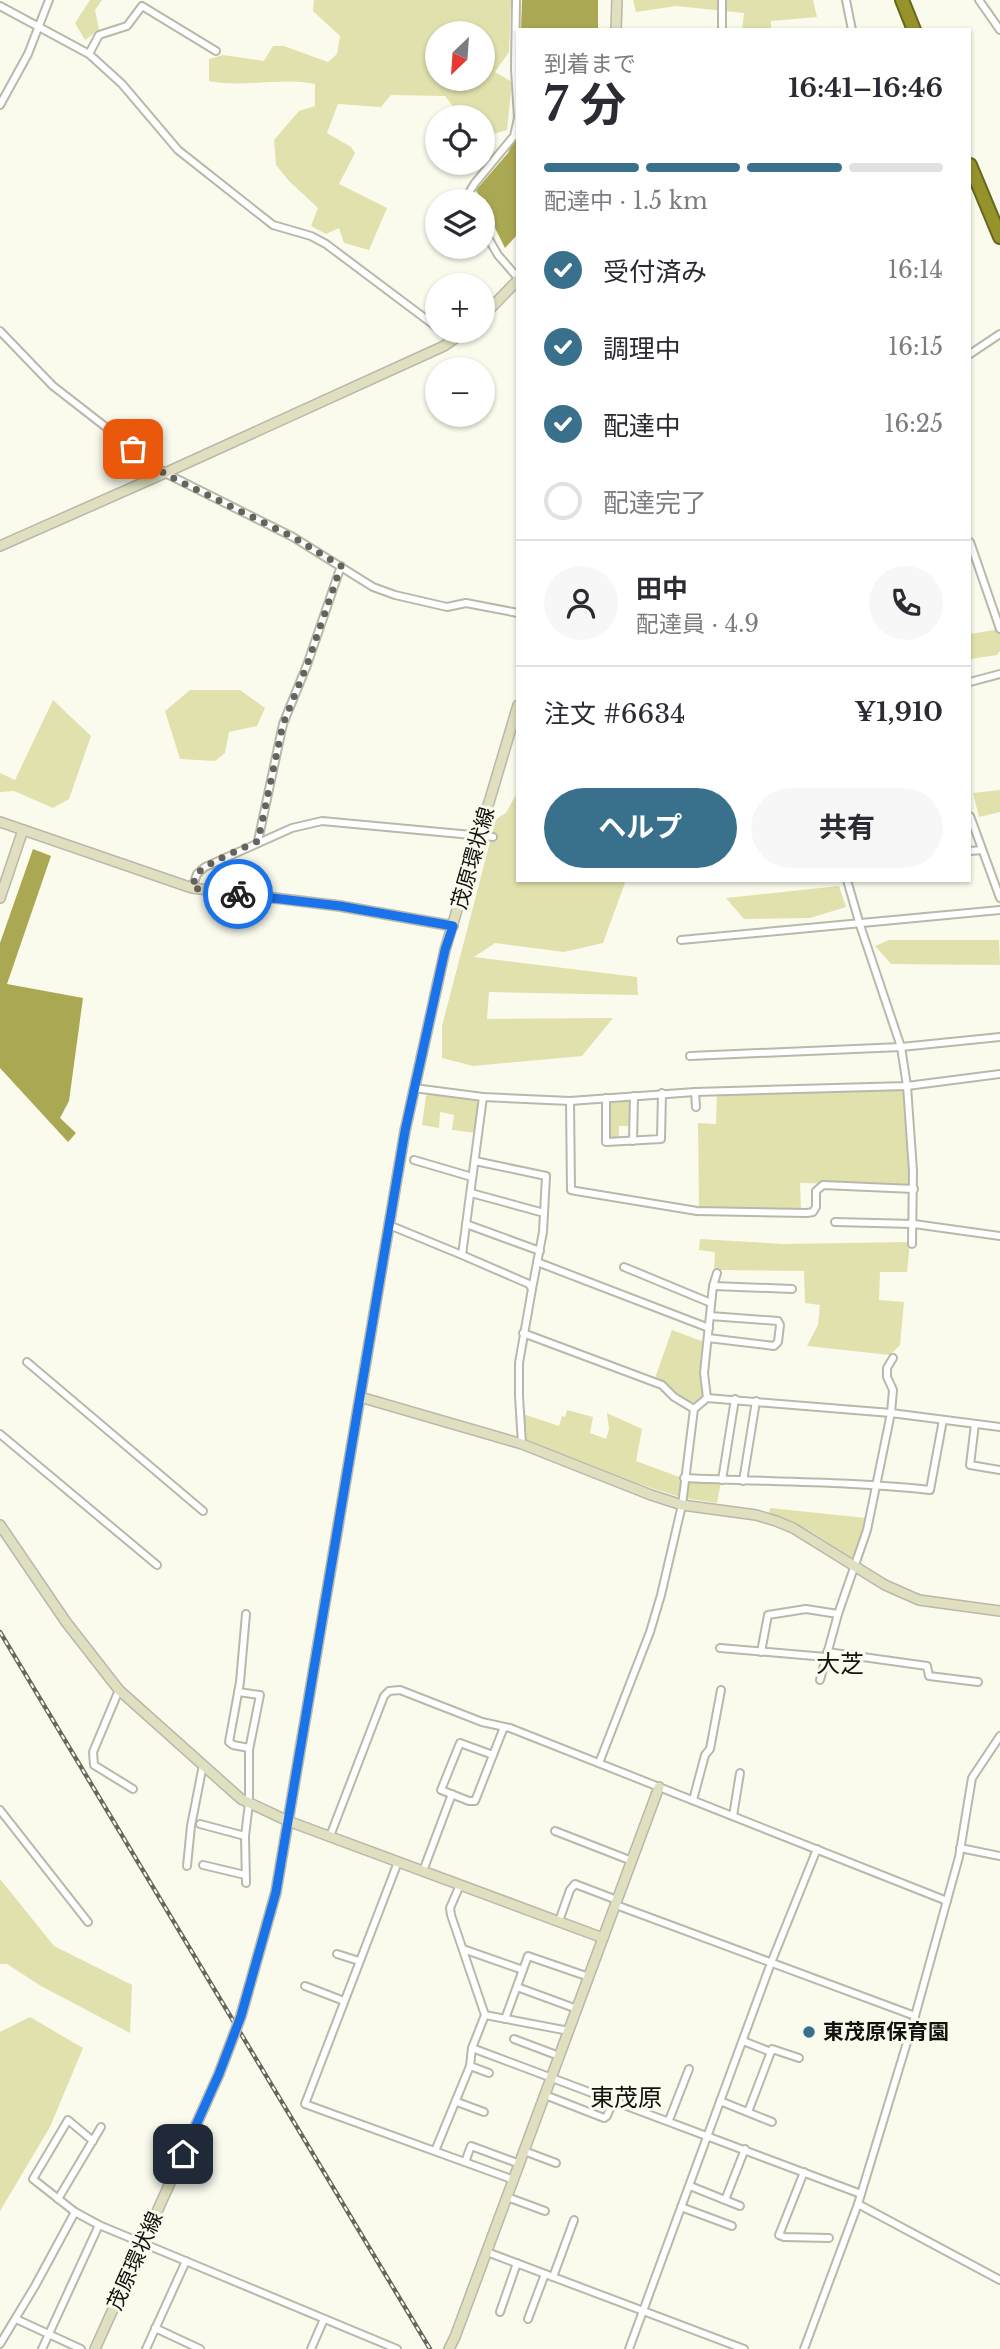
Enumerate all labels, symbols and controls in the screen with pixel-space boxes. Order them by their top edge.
north arrow [425,21,495,91]
map controls [425,21,495,427]
text: 到着まで [544,50,636,78]
text: 16:41–16:46 [788,72,943,104]
text: 7 分 [544,76,626,133]
button: locate [425,105,495,175]
text: 配達中 · 1.5 km [544,187,708,215]
button: layers [425,189,495,259]
icon: check [544,251,582,289]
text: 受付済み [603,256,707,288]
text: 16:14 [888,256,943,284]
button: + [425,273,495,343]
icon: check [544,328,582,366]
text: 調理中 [603,333,681,365]
text: 16:15 [888,333,943,361]
button: − [425,357,495,427]
icon: check [544,405,582,443]
text: 配達中 [603,410,681,442]
text: 16:25 [884,410,943,438]
pin [103,419,163,479]
icon: bag [114,430,152,468]
text: 配達完了 [603,487,707,519]
button: person [544,566,618,640]
button: phone [869,566,943,640]
text: 田中 [636,573,688,605]
text: 配達員 · 4.9 [636,610,759,638]
text: ¥1,910 [854,696,943,728]
text: 注文 #6634 [544,698,685,730]
button: ヘルプ [544,788,737,868]
button: 共有 [751,788,943,868]
street label: 茂原環状線 [446,804,500,912]
courier [203,859,273,929]
icon: bike [219,875,257,913]
district label: 大芝 [816,1649,864,1678]
place label: 東茂原保育園 [823,2019,949,2045]
marker: 東茂原保育園 [801,2024,817,2040]
district label: 東茂原 [590,2083,662,2112]
pin [153,2124,213,2184]
icon: home [164,2135,202,2173]
street label: 茂原環状線 [102,2208,168,2314]

